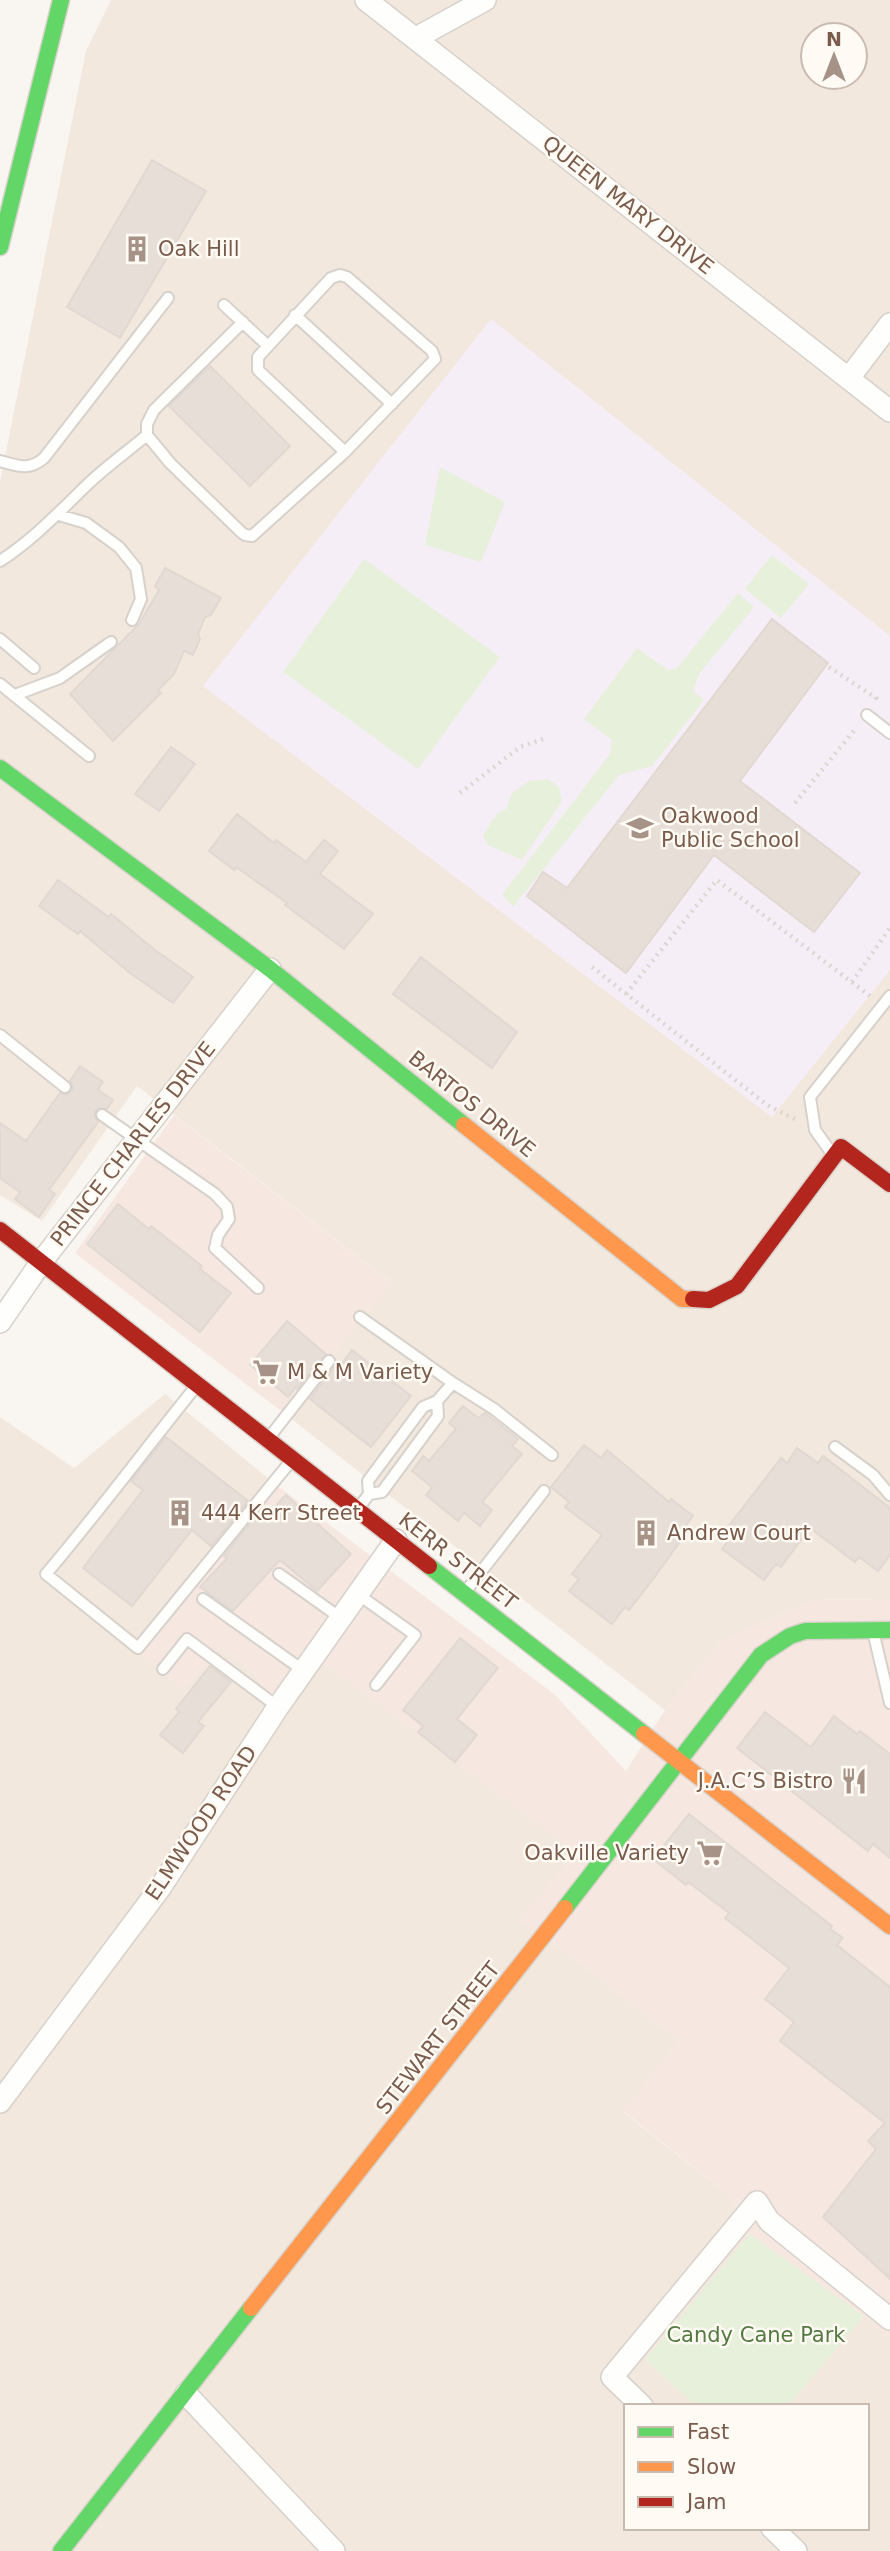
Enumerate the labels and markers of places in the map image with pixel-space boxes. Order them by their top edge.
building icon: Oak Hill [122,234,152,264]
place label: Oak Hill [158,237,240,261]
place label: Oakwood Public School [661,804,800,852]
school or university icon: Oakwood Public School [625,813,655,843]
supermarket icon: M & M Variety [251,1357,281,1387]
place label: M & M Variety [287,1360,433,1384]
building icon: 444 Kerr Street [165,1498,195,1528]
place label: 444 Kerr Street [201,1501,361,1525]
building icon: Andrew Court [631,1518,661,1548]
place label: Andrew Court [667,1521,811,1545]
restaurant icon: J.A.C’S Bistro [839,1766,869,1796]
place label: J.A.C’S Bistro [696,1769,833,1793]
supermarket icon: Oakville Variety [695,1838,725,1868]
place label: Oakville Variety [524,1841,689,1865]

